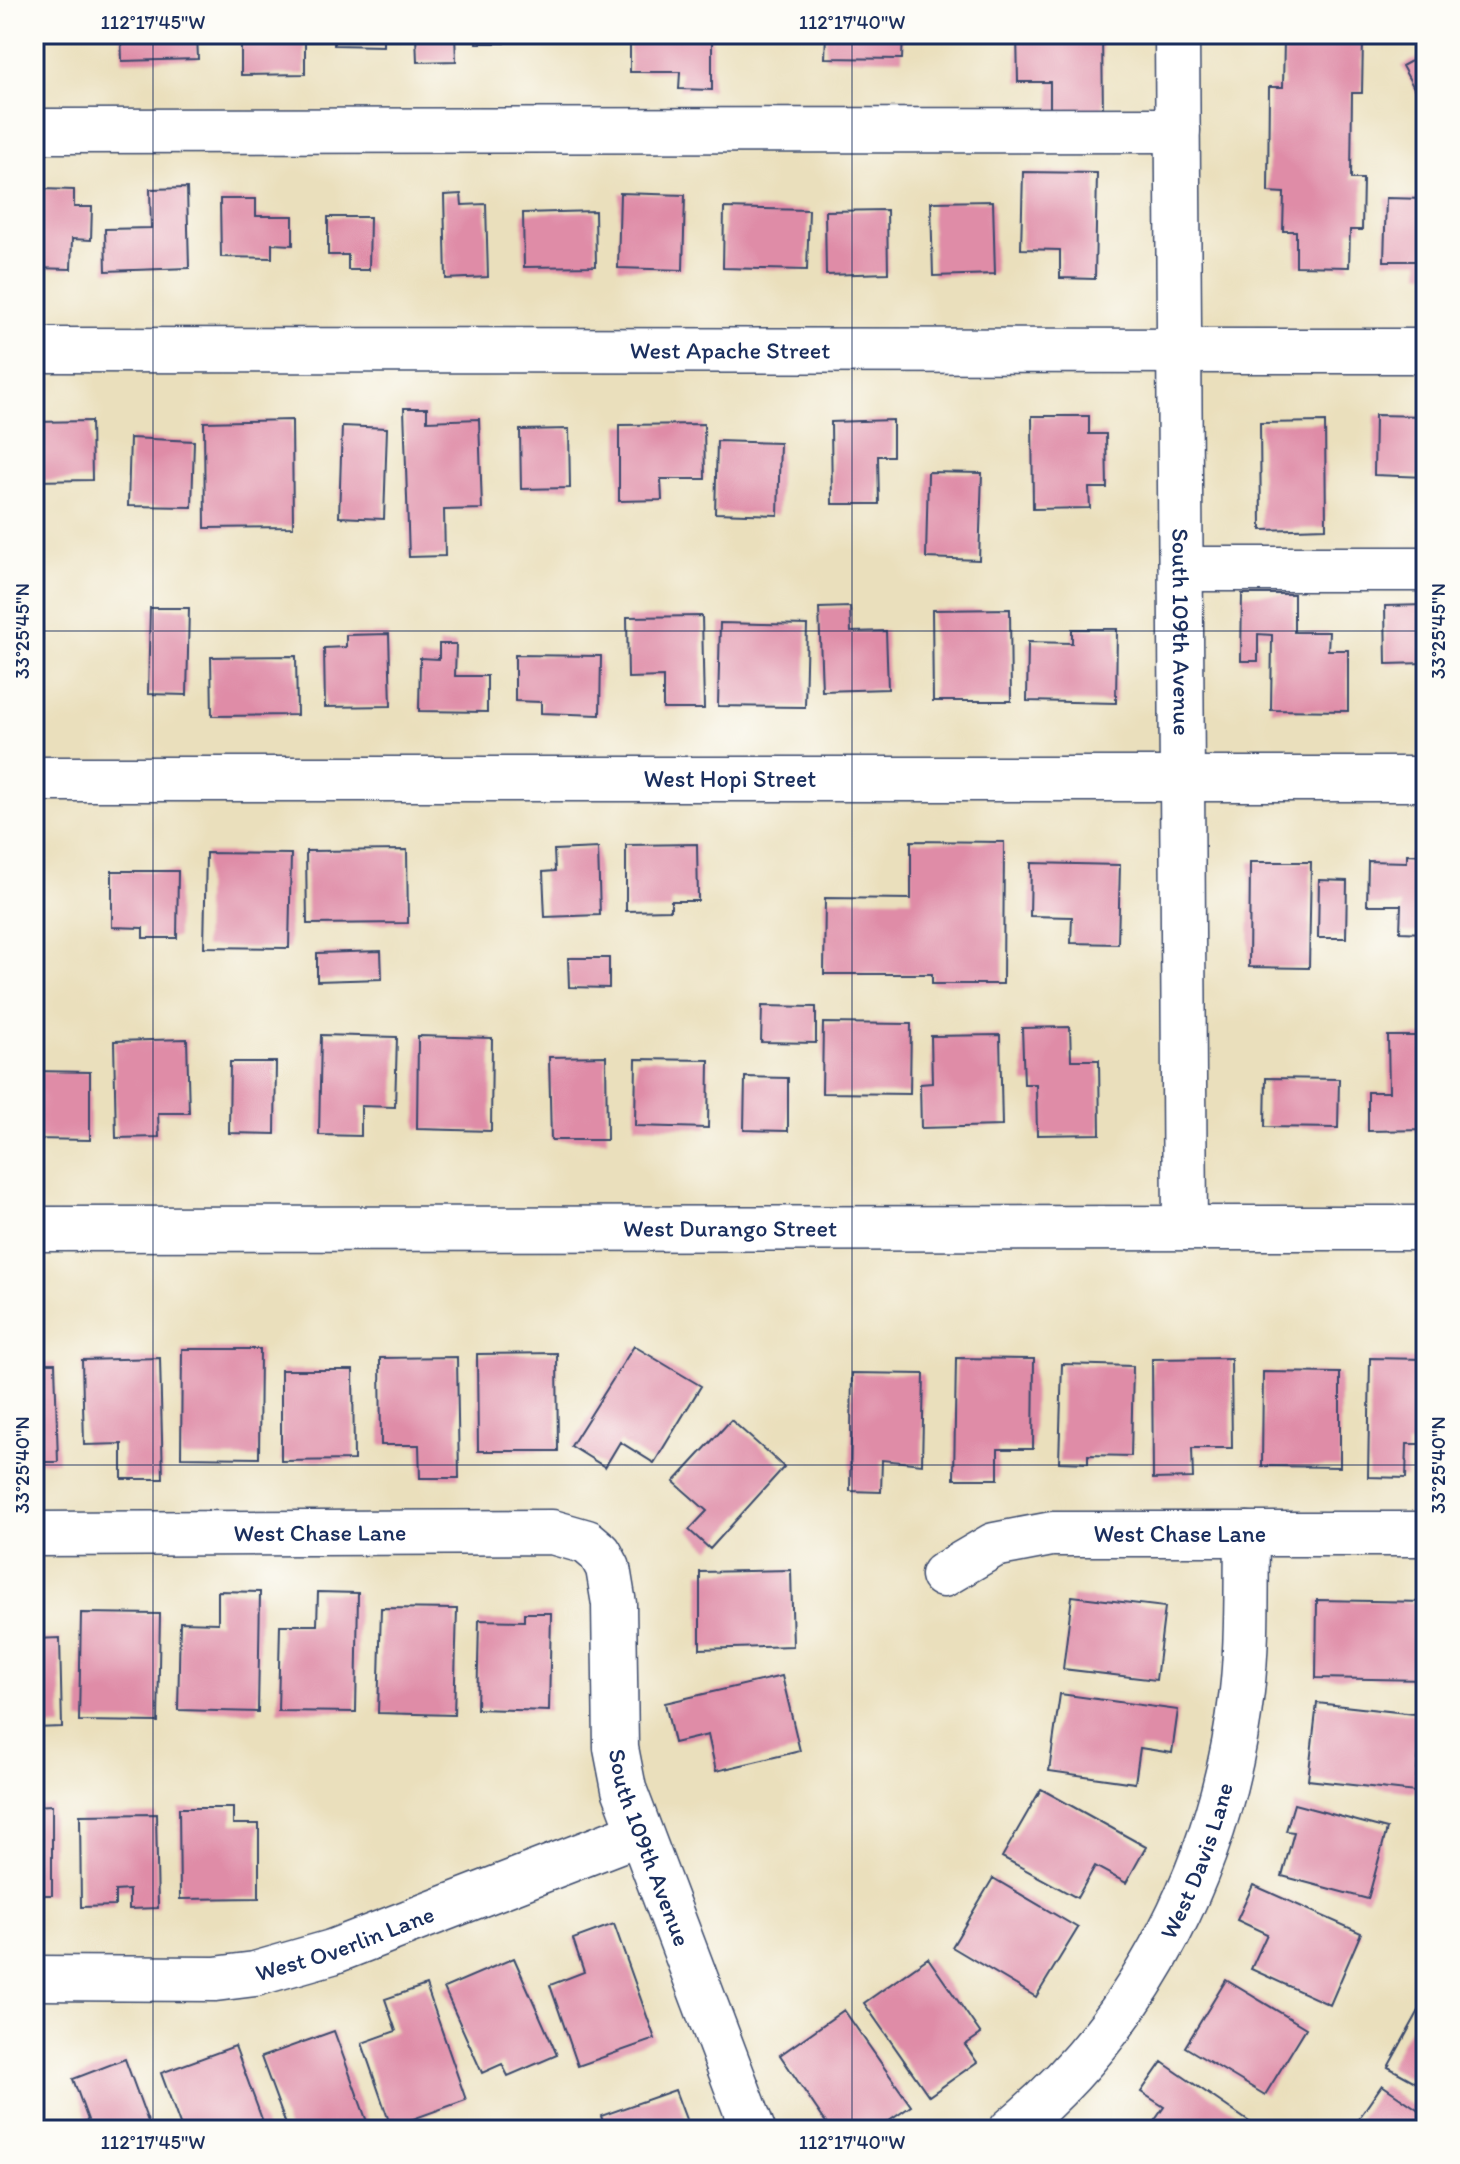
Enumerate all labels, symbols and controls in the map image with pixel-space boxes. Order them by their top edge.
text: 112°17'45"W [101,10,205,34]
text: 112°17'40"W [799,10,905,34]
street label: West Apache Street [630,335,830,365]
street label: South 109th Avenue [1166,528,1197,736]
text: 33°25'45"N [10,583,34,679]
text: 33°25'45"N [1426,583,1450,679]
street label: West Hopi Street [644,764,816,793]
street label: West Durango Street [623,1213,837,1243]
text: 33°25'40"N [10,1416,34,1514]
text: 33°25'40"N [1426,1416,1450,1514]
street label: West Chase Lane [234,1518,406,1547]
street label: West Chase Lane [1093,1519,1266,1548]
street label: South 109th Avenue [602,1746,697,1950]
street label: West Davis Lane [1153,1779,1239,1944]
street label: West Overlin Lane [252,1899,438,1987]
text: 112°17'45"W [101,2130,205,2154]
text: 112°17'40"W [799,2130,905,2154]

